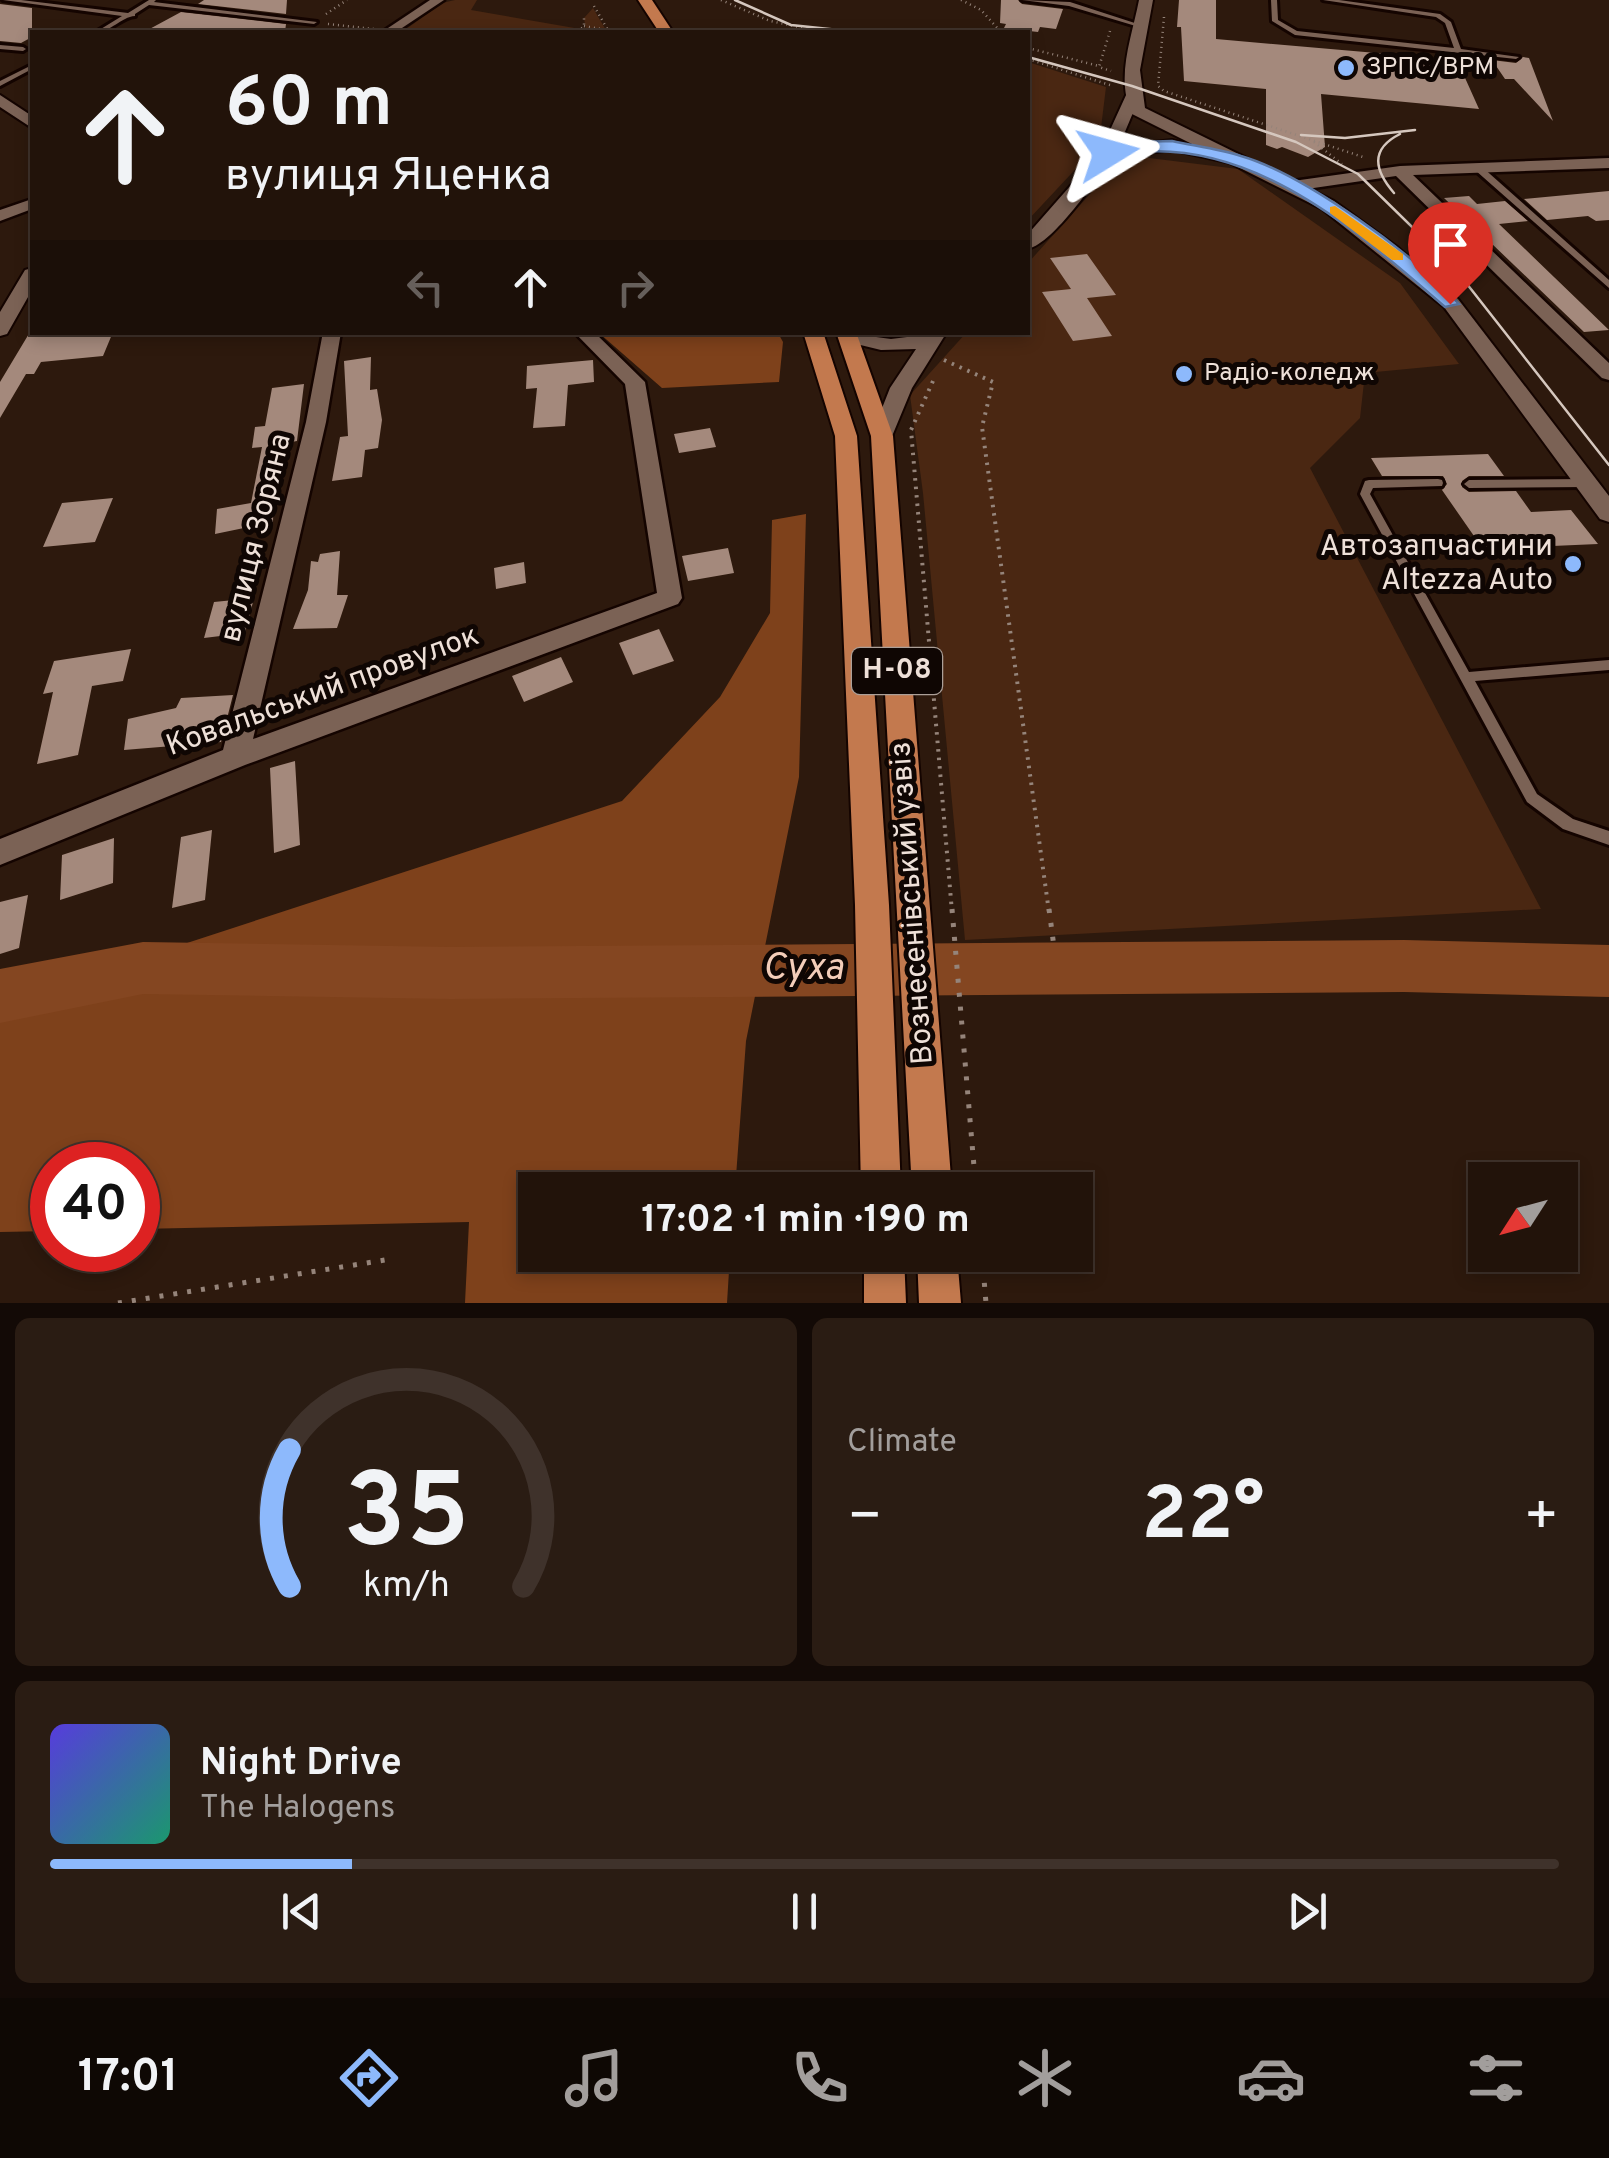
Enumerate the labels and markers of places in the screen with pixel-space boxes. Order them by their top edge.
place label: ЗРПС/ВРМ [1366,52,1494,84]
marker: ЗРПС/ВРМ [1335,57,1357,79]
pin [1408,202,1493,305]
place label: Радіо-коледж [1204,358,1375,390]
marker: Радіо-коледж [1173,363,1195,385]
place label: Автозапчастини Altezza Auto [1320,529,1553,600]
marker: Автозапчастини Altezza Auto [1562,553,1584,575]

